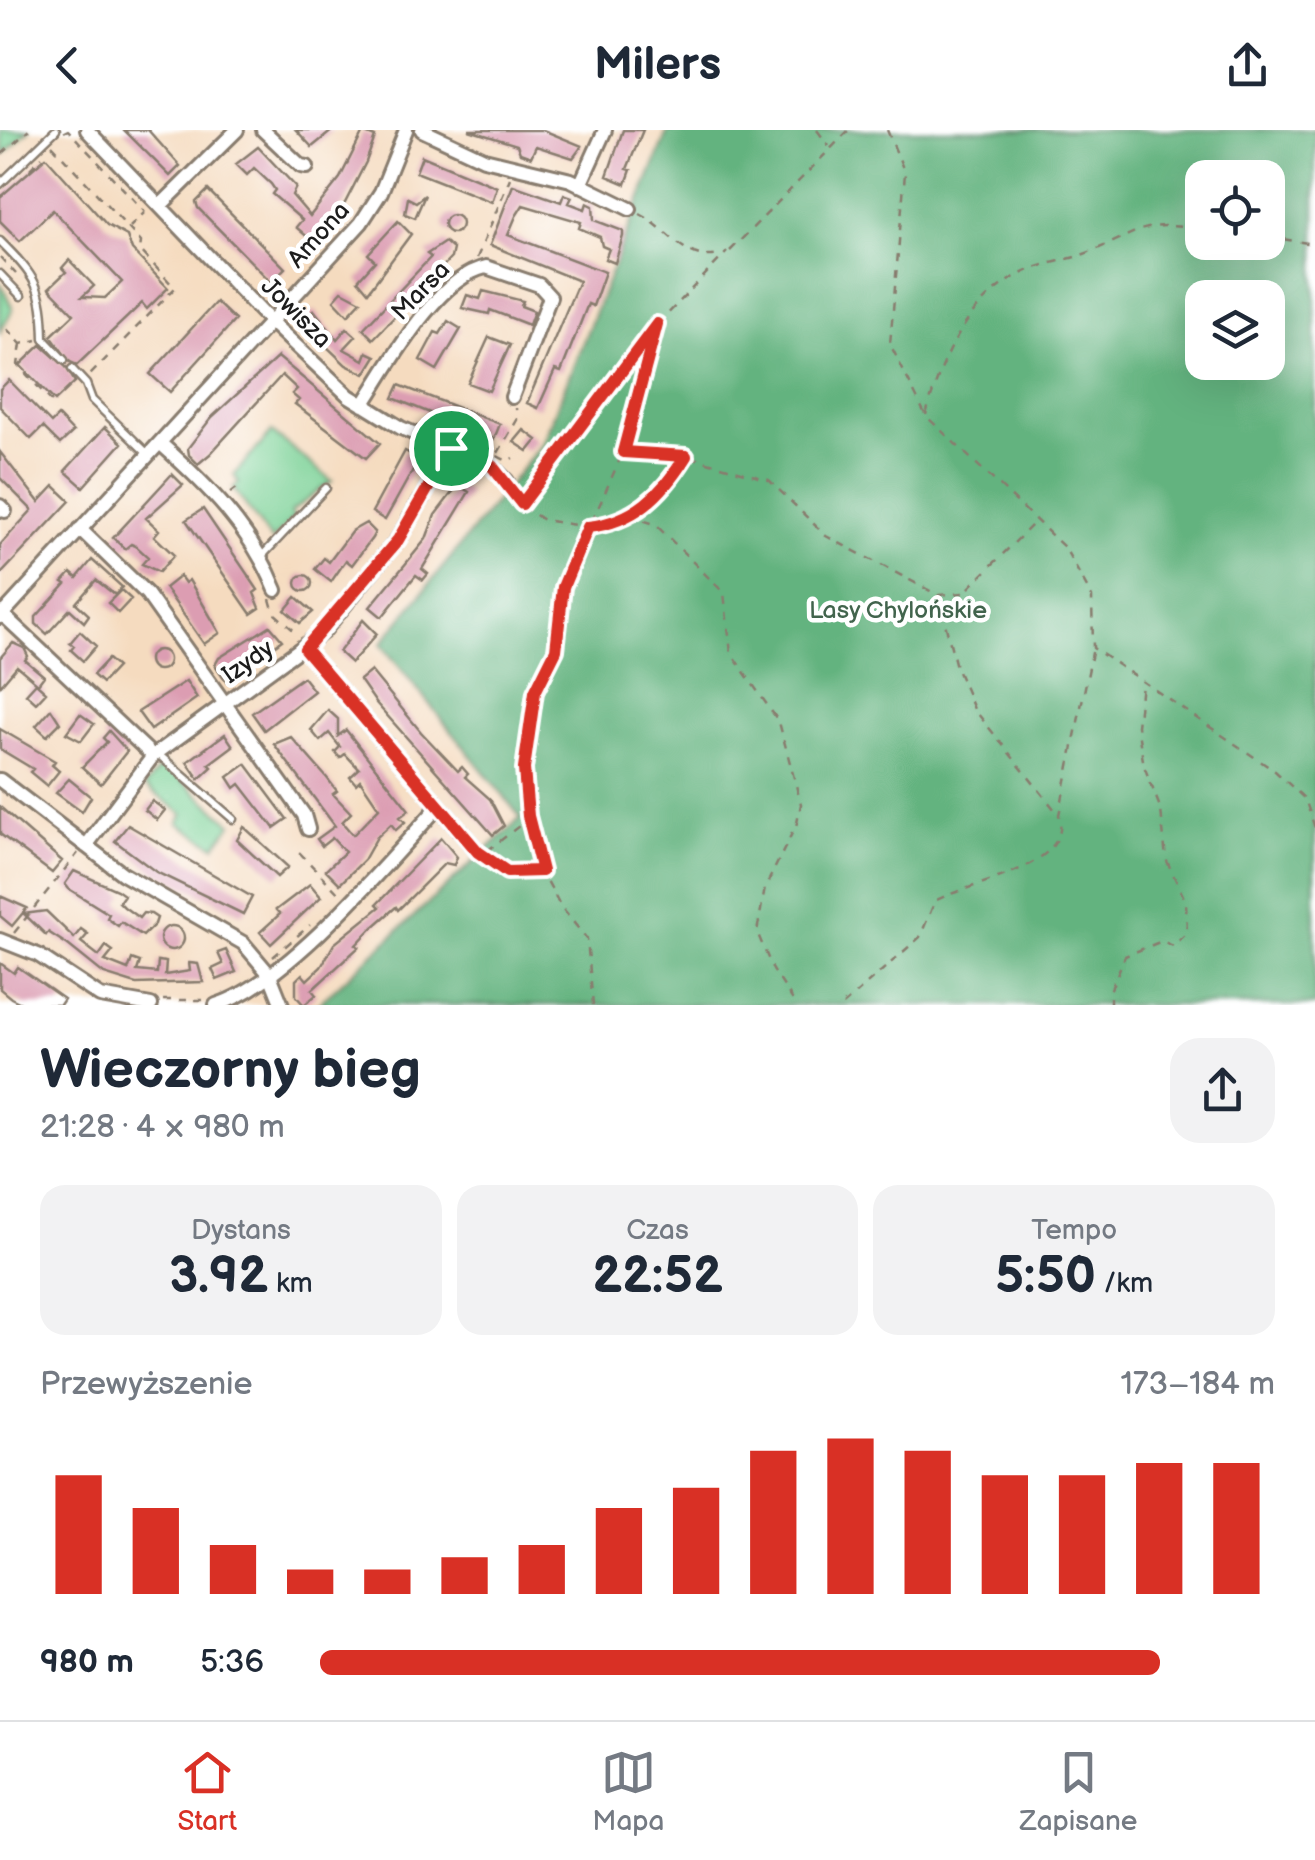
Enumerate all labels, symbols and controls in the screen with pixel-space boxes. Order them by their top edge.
icon: back [40,38,95,93]
text: Milers [594,38,721,93]
icon: share [1220,38,1275,93]
map controls [1185,160,1285,380]
button: locate [1185,160,1285,260]
street label: Amona [281,195,357,275]
street label: Marsa [385,255,457,327]
street label: Jowisza [254,271,338,355]
button: layers [1185,280,1285,380]
pin [409,406,494,491]
icon: arrive [424,421,479,476]
park label: Lasy Chylońskie [809,595,987,626]
street label: Izydy [216,633,280,691]
text: Wieczorny bieg [40,1037,421,1104]
button: share [1170,1038,1275,1143]
text: 21:28 · 4 × 980 m [40,1108,285,1147]
text: Dystans [191,1214,291,1247]
text: Czas [626,1214,689,1247]
text: Tempo [1031,1214,1117,1247]
text: 3.92 [169,1247,268,1307]
text: 22:52 [592,1247,723,1307]
text: 5:50 [995,1247,1096,1307]
text: km [268,1267,313,1300]
text: /km [1096,1267,1153,1300]
text: Przewyższenie [40,1365,252,1404]
text: 173–184 m [1120,1365,1275,1404]
text: 980 m [40,1643,134,1682]
text: 5:36 [200,1643,264,1682]
tab: Start [178,1745,237,1838]
tab: Mapa [592,1745,664,1838]
tab: Zapisane [1019,1745,1137,1838]

